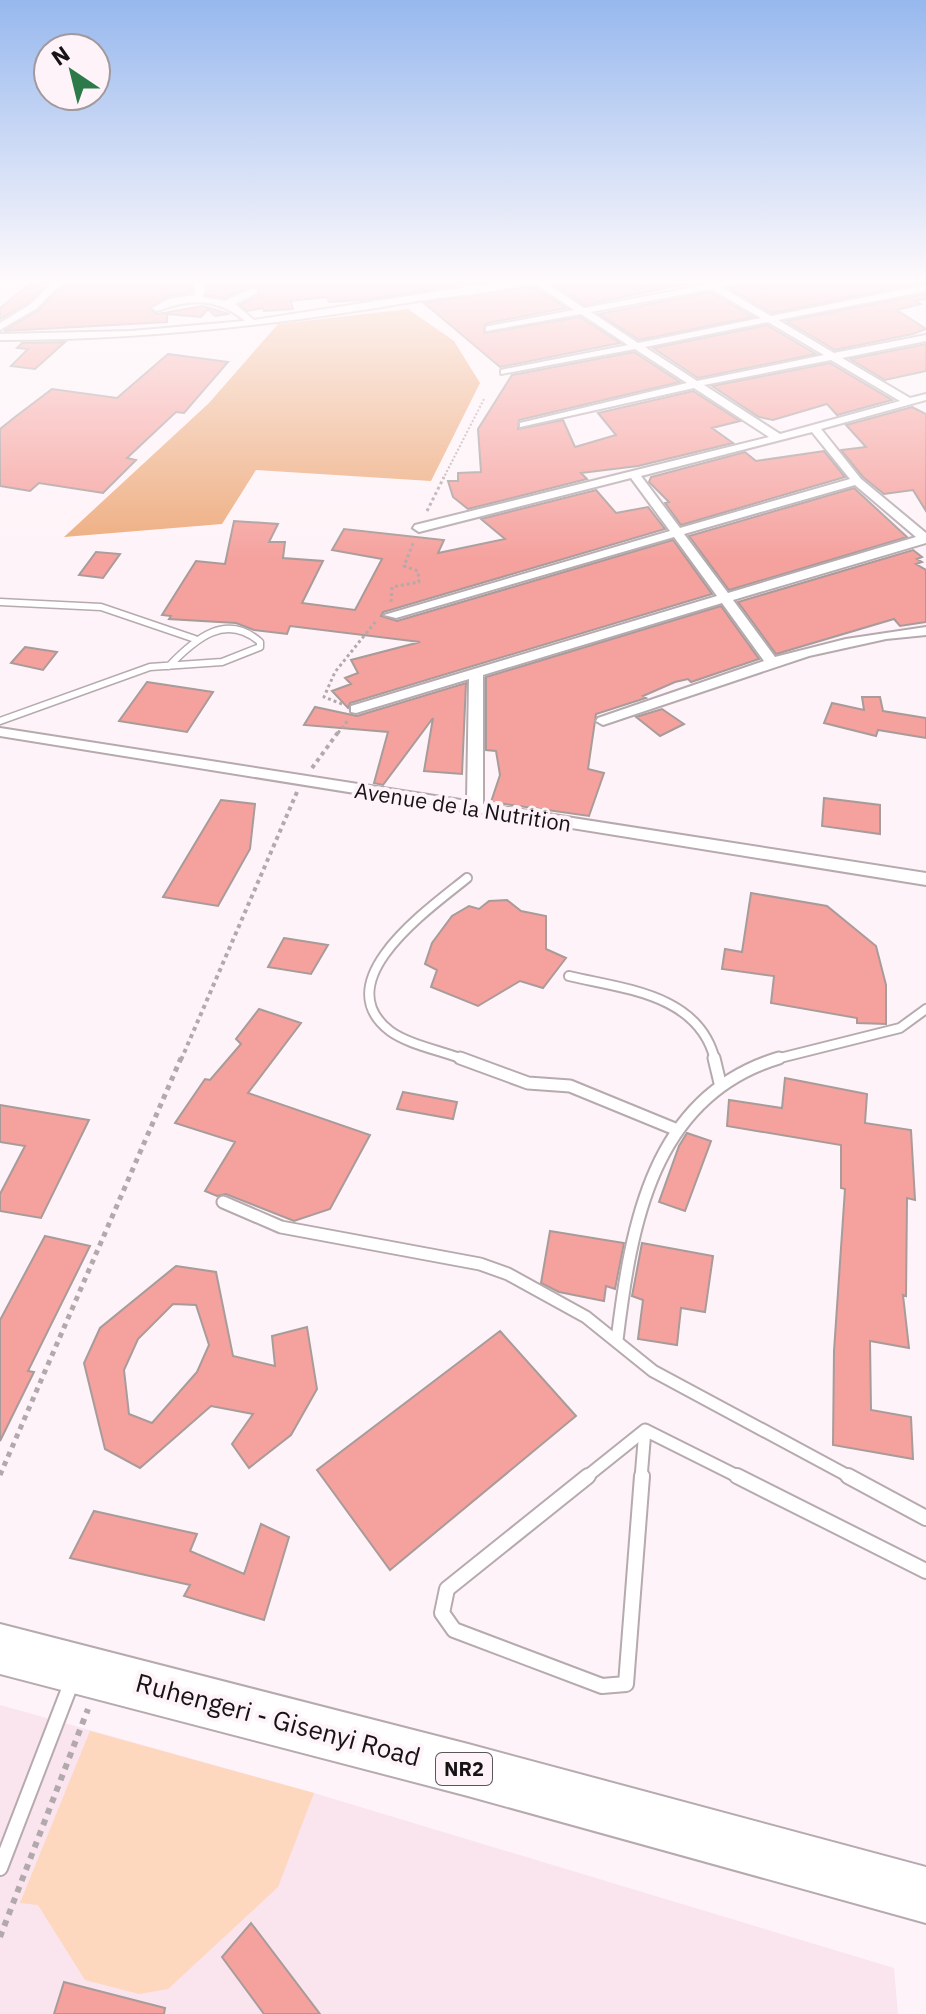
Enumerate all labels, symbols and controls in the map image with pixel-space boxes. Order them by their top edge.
north arrow [32,32,112,112]
text: N [45,39,75,72]
street label: Avenue de la Nutrition [353,775,573,838]
street label: Ruhengeri - Gisenyi Road [132,1665,424,1773]
road number: NR2 [436,1753,492,1785]

